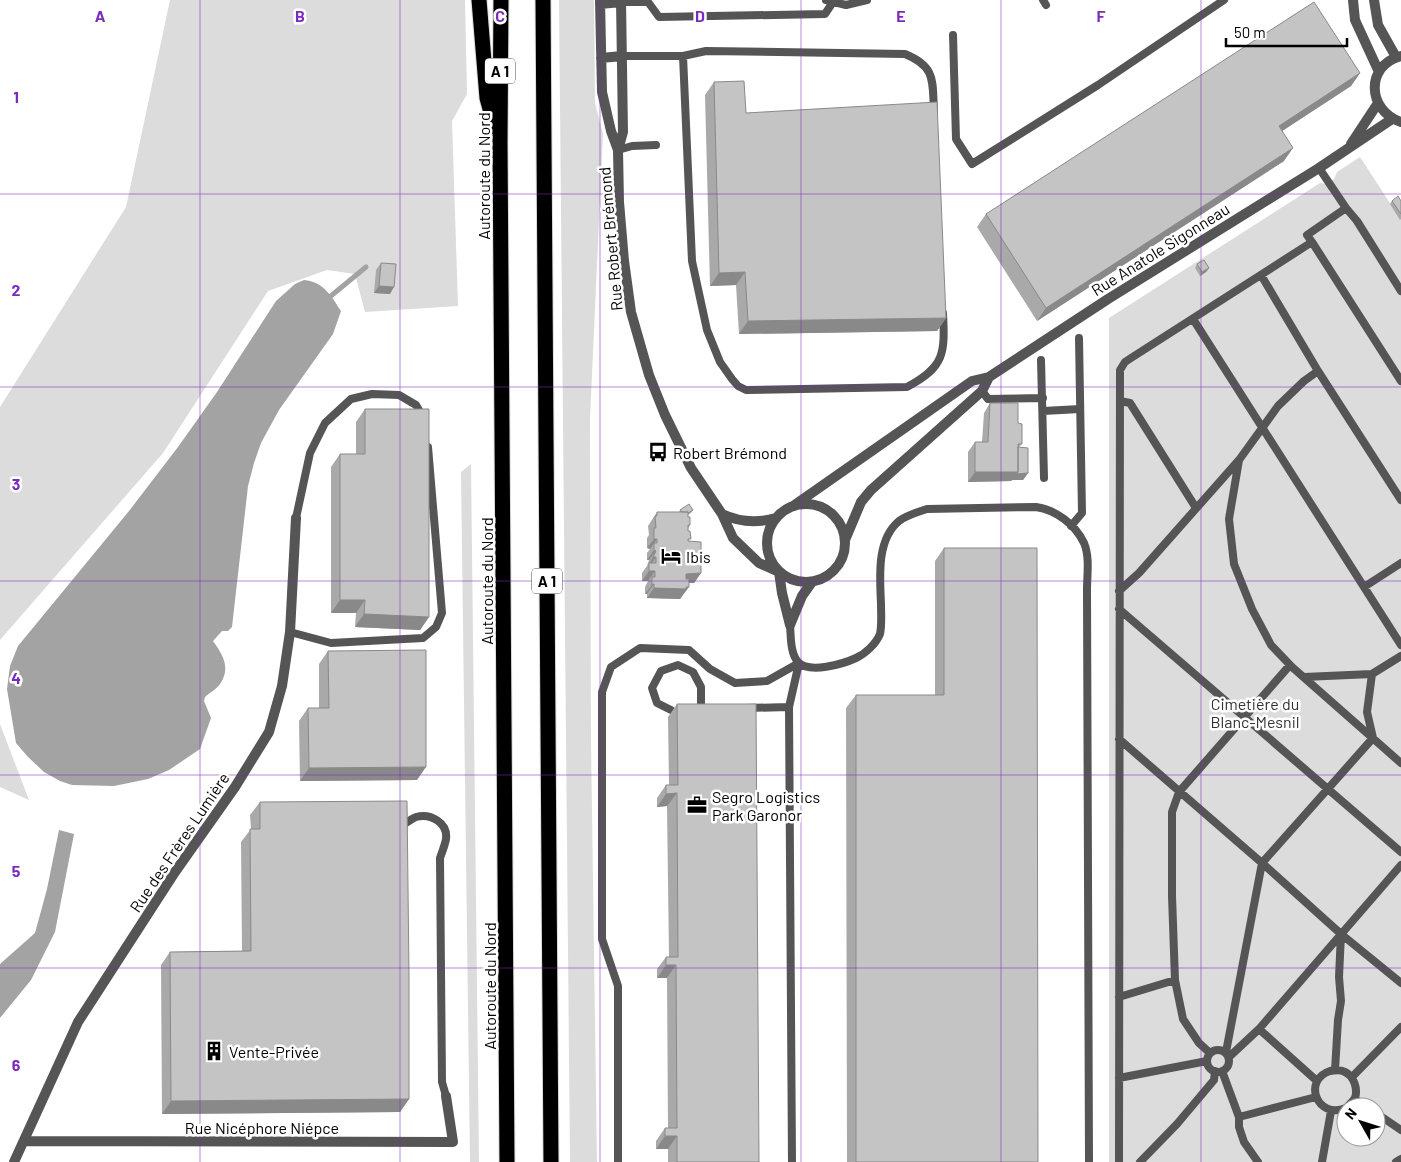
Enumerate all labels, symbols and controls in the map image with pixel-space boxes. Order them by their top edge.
text: A [95,6,106,25]
text: B [295,6,305,25]
text: C [495,6,505,25]
text: D [695,6,705,25]
text: E [896,6,906,25]
text: F [1097,6,1106,25]
scale bar [1226,15,1347,47]
text: 50 m [1234,23,1266,41]
road number: A 1 [485,58,515,84]
text: 1 [13,87,19,106]
street label: Autoroute du Nord [474,112,493,240]
street label: Rue Robert Brémond [594,166,626,312]
street label: Rue Anatole Sigonneau [1087,199,1233,299]
text: 2 [12,280,21,299]
bus stop icon: Robert Brémond [647,441,669,463]
place label: Robert Brémond [673,443,787,462]
text: 3 [12,474,20,493]
street label: Autoroute du Nord [477,517,496,645]
hotel icon: Ibis [660,545,682,567]
place label: Ibis [686,547,711,566]
road number: A 1 [532,568,562,594]
text: 4 [11,668,21,687]
park label: Cimetière du Blanc-Mesnil [1211,694,1299,731]
street label: Rue des Frères Lumière [125,769,233,915]
place label: Segro Logistics Park Garonor [712,787,820,824]
office icon: Segro Logistics Park Garonor [686,794,708,816]
text: 5 [12,861,21,880]
street label: Autoroute du Nord [480,922,499,1050]
building icon: Vente-Privée [203,1040,225,1062]
place label: Vente-Privée [229,1042,319,1061]
text: 6 [12,1055,21,1074]
north arrow [1336,1097,1386,1147]
text: N [1341,1105,1360,1122]
street label: Rue Nicéphore Niépce [185,1118,339,1137]

